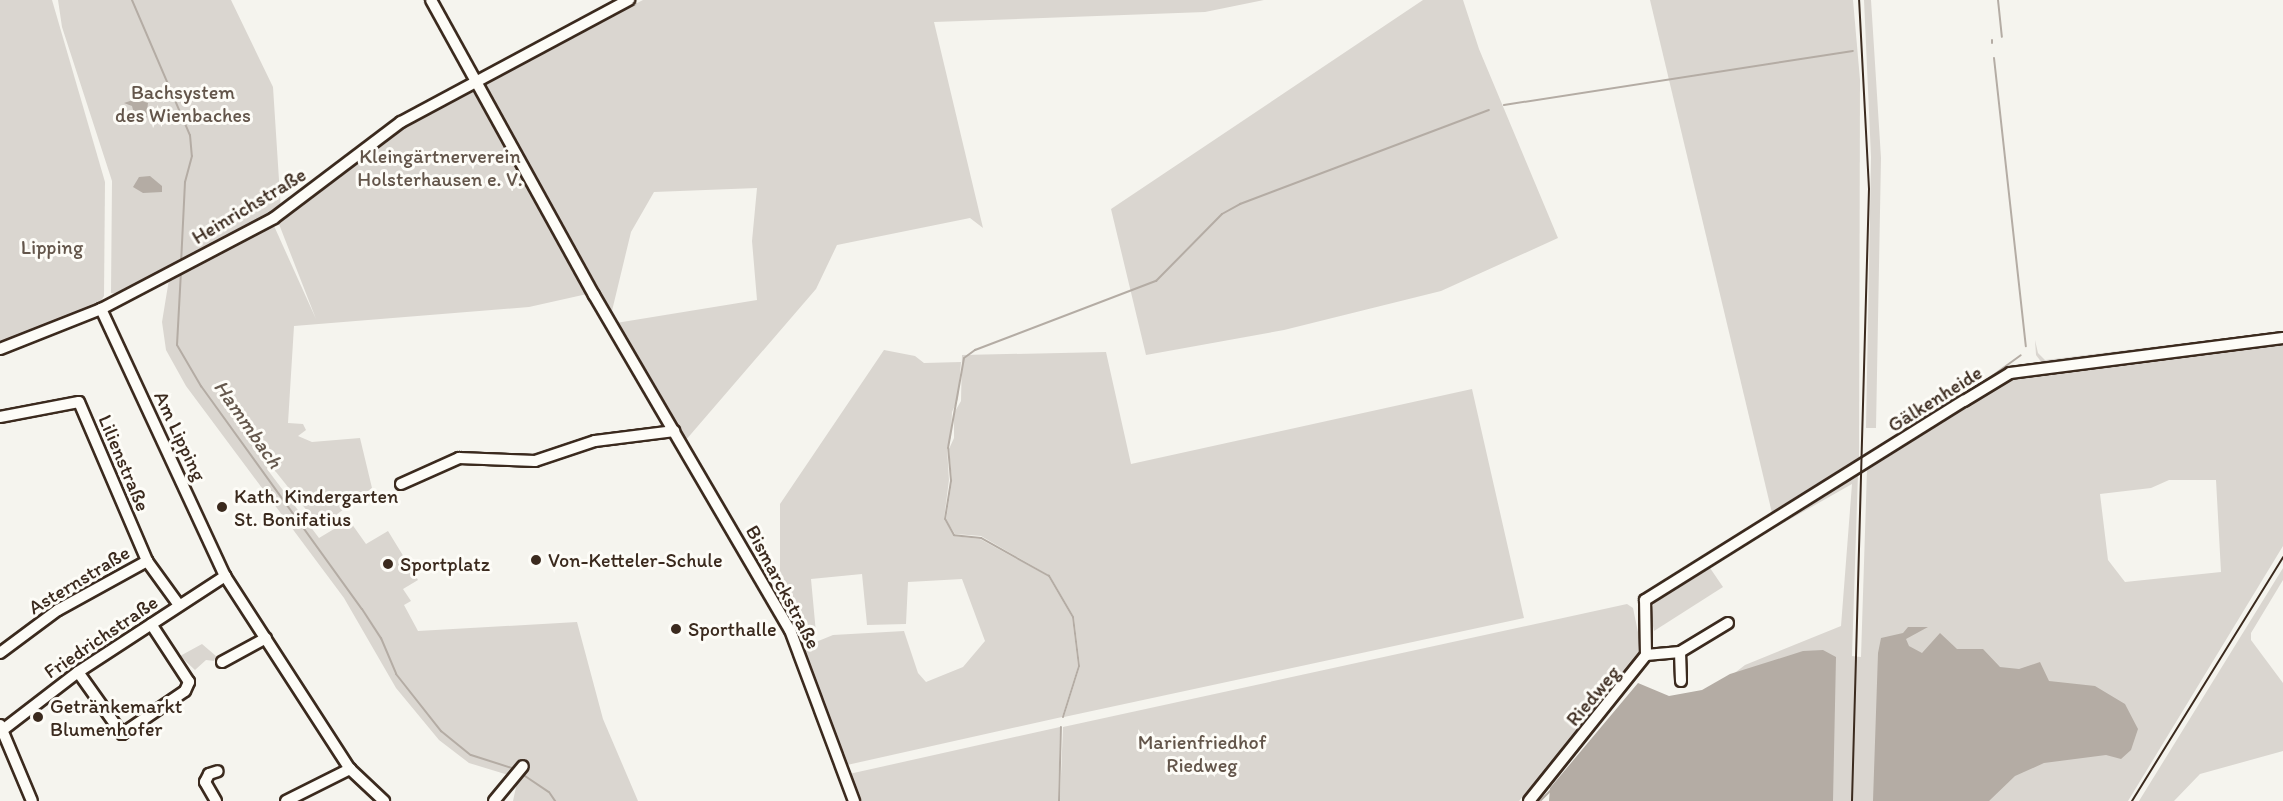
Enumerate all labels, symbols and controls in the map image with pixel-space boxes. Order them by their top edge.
park label: Bachsystem des Wienbaches [115,81,251,128]
park label: Kleingärtnerverein Holsterhausen e. V. [357,144,523,191]
street label: Heinrichstraße [187,162,311,250]
park label: Lipping [21,235,83,259]
street label: Gälkenheide [1883,361,1987,437]
water label: Hammbach [208,375,288,473]
street label: Am Lipping [149,387,211,485]
street label: Lilienstraße [93,411,155,515]
place label: Kath. Kindergarten St. Bonifatius [234,484,398,531]
marker: Kath. Kindergarten St. Bonifatius [215,500,229,514]
street label: Bismarckstraße [740,521,826,653]
street label: Asternstraße [24,540,134,620]
place label: Von-Ketteler-Schule [548,548,723,572]
place label: Sportplatz [400,552,490,576]
marker: Von-Ketteler-Schule [529,553,543,567]
marker: Sportplatz [381,557,395,571]
street label: Friedrichstraße [39,590,163,684]
place label: Sporthalle [688,617,777,641]
marker: Sporthalle [669,622,683,636]
street label: Riedweg [1561,661,1625,731]
place label: Getränkemarkt Blumenhofer [50,694,182,741]
marker: Getränkemarkt Blumenhofer [31,710,45,724]
park label: Marienfriedhof Riedweg [1138,731,1266,778]

